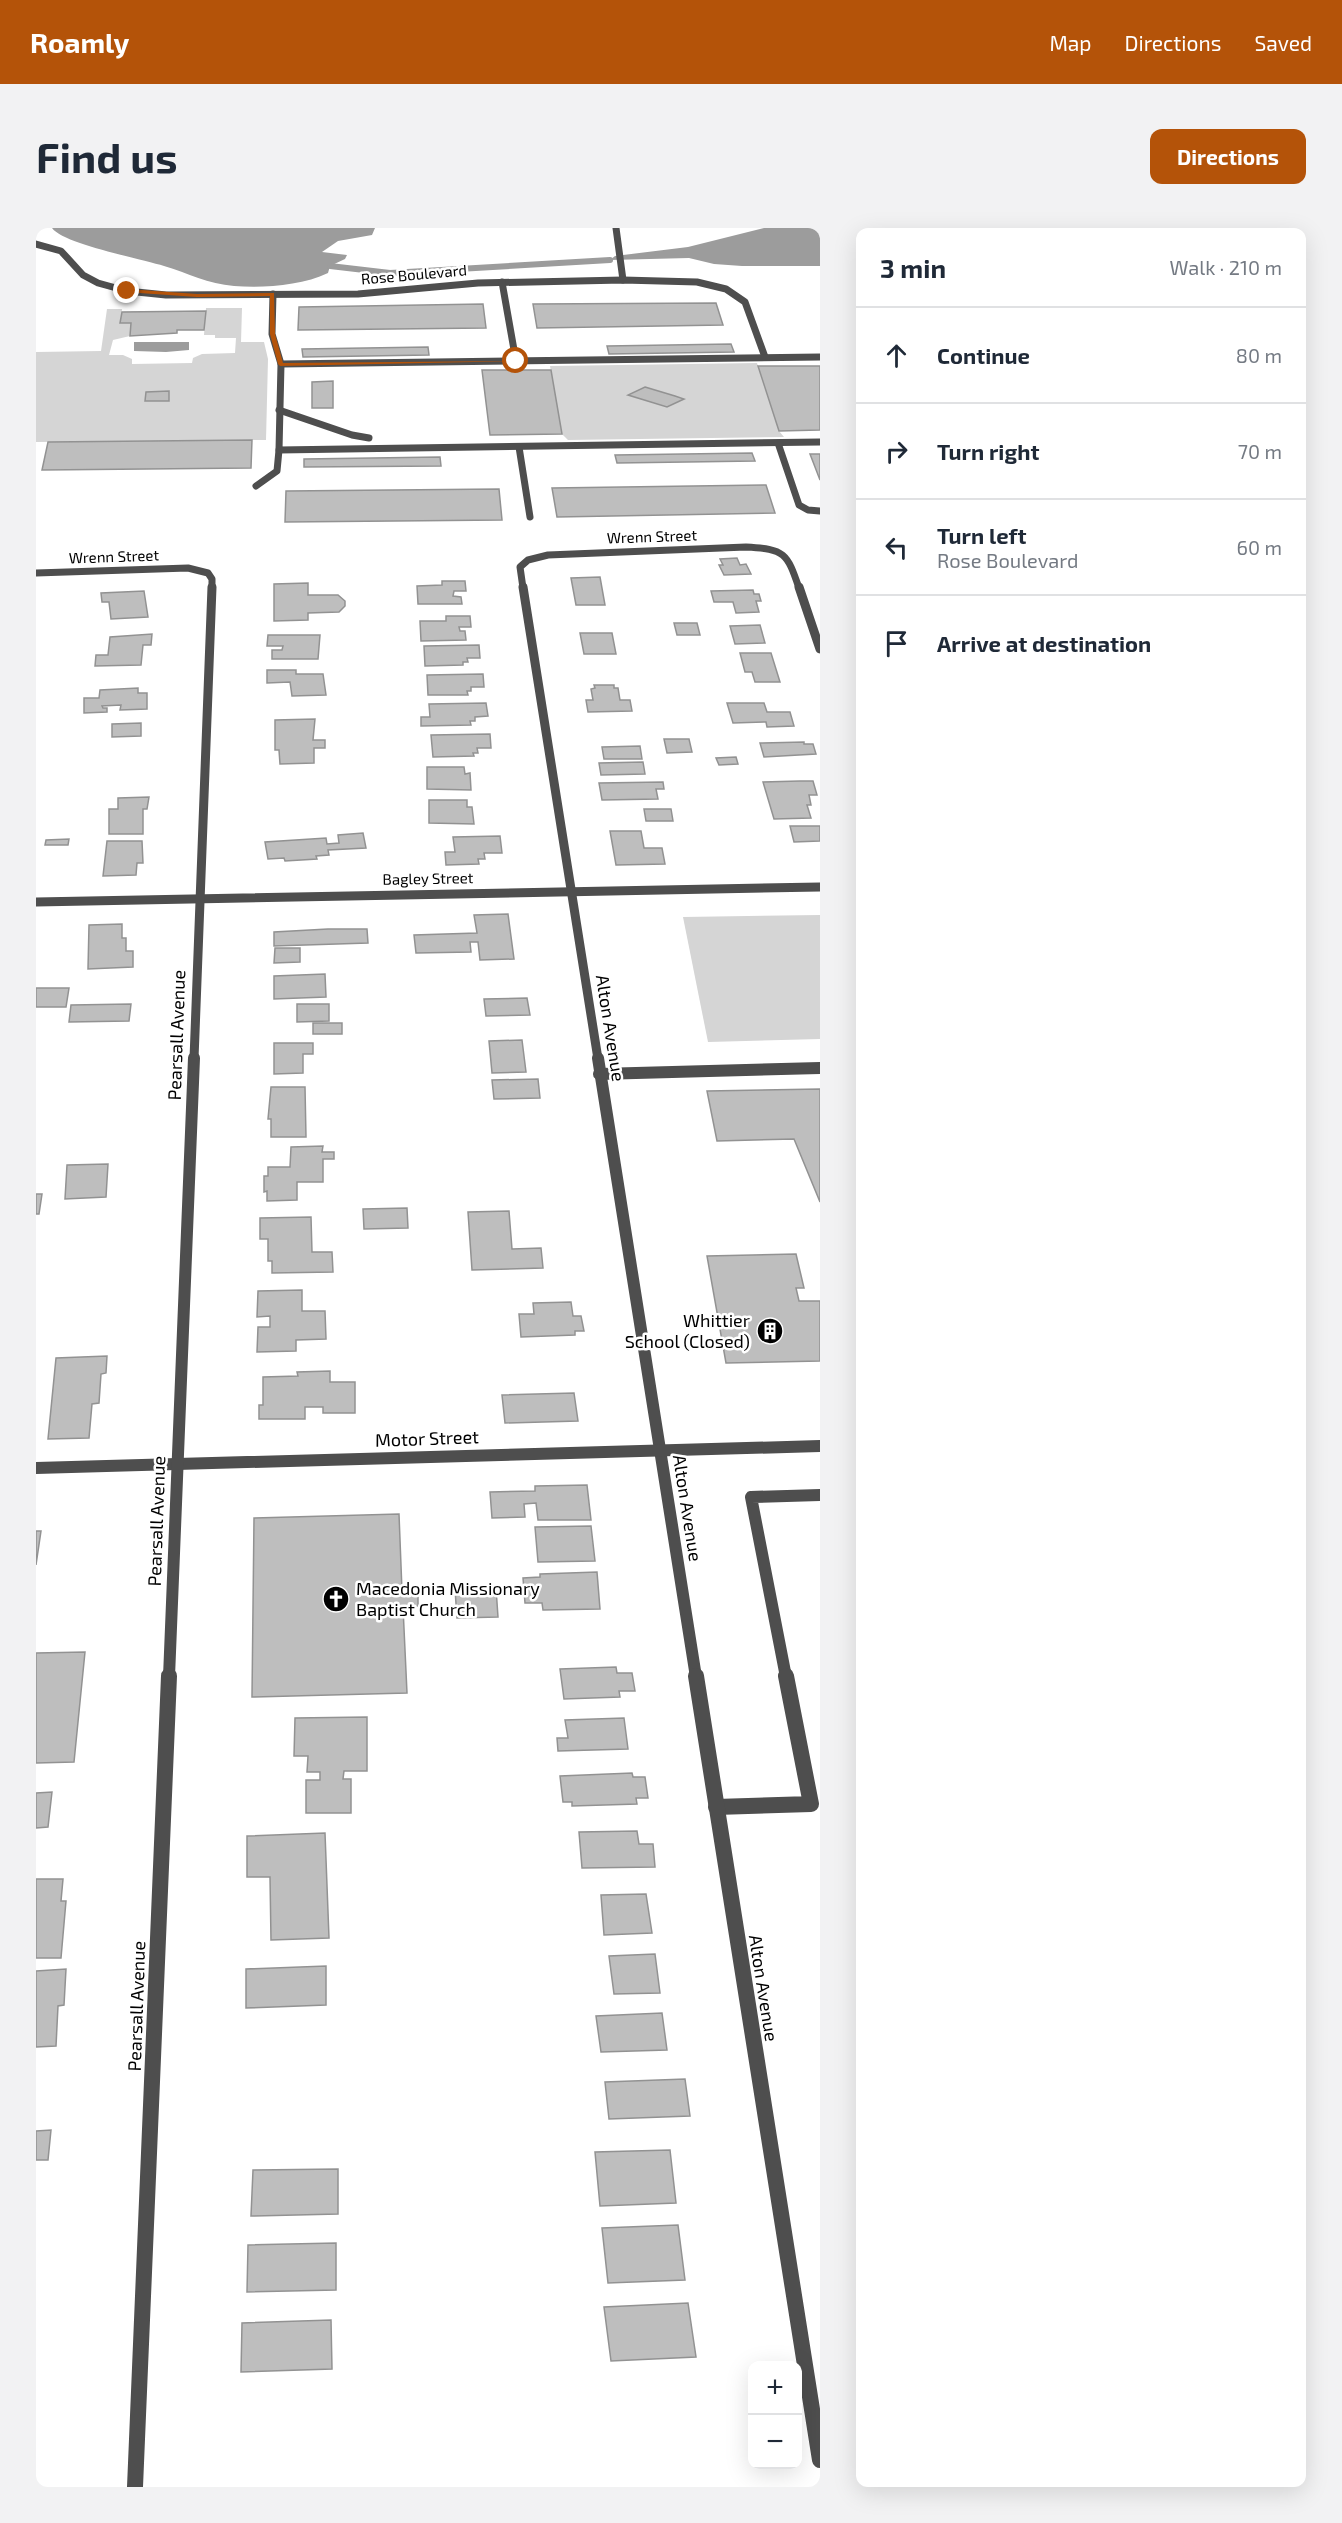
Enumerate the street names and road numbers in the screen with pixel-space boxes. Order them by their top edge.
street label: Rose Boulevard [360,260,468,288]
street label: Wrenn Street [606,525,698,547]
street label: Wrenn Street [68,545,160,567]
street label: Bagley Street [382,868,474,888]
street label: Pearsall Avenue [163,969,189,1101]
street label: Alton Avenue [592,973,630,1083]
street label: Motor Street [375,1425,479,1451]
street label: Alton Avenue [669,1453,707,1563]
street label: Pearsall Avenue [143,1455,169,1587]
street label: Alton Avenue [745,1933,783,2043]
street label: Pearsall Avenue [123,1940,149,2072]

